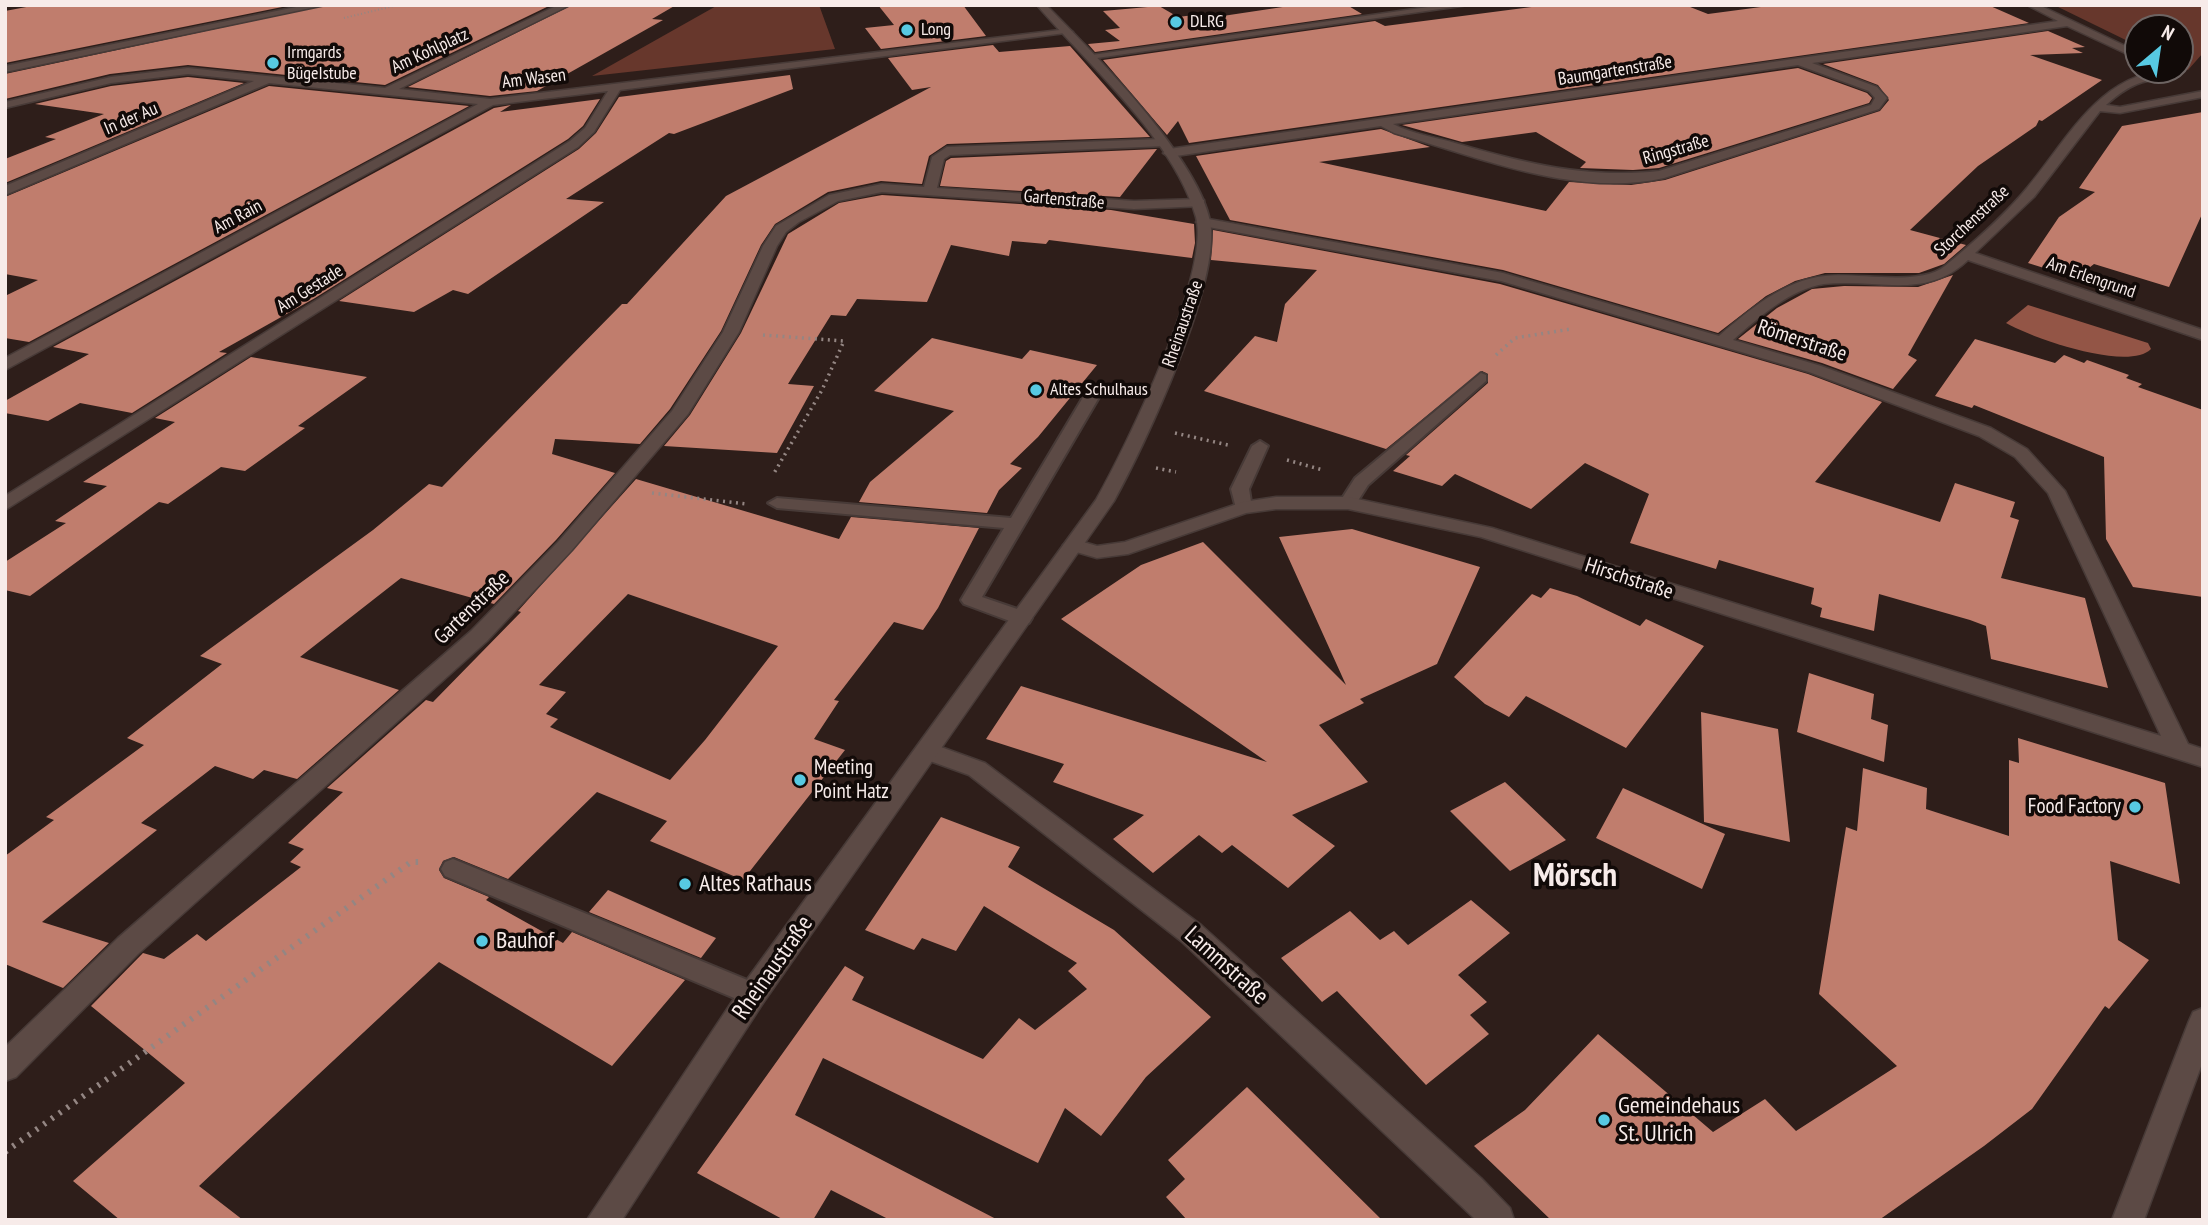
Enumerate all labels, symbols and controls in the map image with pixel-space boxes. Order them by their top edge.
place label: DLRG [1190,11,1224,33]
marker: DLRG [1168,14,1184,30]
north arrow [2124,14,2194,84]
place label: Long [921,19,951,41]
text: N [2158,19,2179,45]
marker: Long [899,22,915,38]
street label: Am Kohlplatz [388,24,472,78]
place label: Irmgards BügeIstube [287,42,357,84]
street label: Baumgartenstraße [1556,51,1674,91]
marker: Irmgards BügeIstube [265,55,281,71]
street label: Am Wasen [501,64,567,94]
street label: In der Au [101,98,161,140]
street label: Ringstraße [1641,130,1711,170]
street label: Storchenstraße [1930,181,2014,261]
street label: Gartenstraße [1023,186,1105,214]
street label: Am Rain [210,195,266,239]
street label: Am Erlengrund [2044,253,2138,303]
street label: Am Gestade [273,260,347,318]
street label: Rheinaustraße [1158,278,1208,370]
street label: Römerstraße [1754,315,1850,367]
place label: Altes Schulhaus [1050,379,1148,401]
marker: Altes Schulhaus [1028,382,1044,398]
street label: Hirschstraße [1582,553,1676,605]
street label: Gartenstraße [429,566,515,650]
place label: Meeting Point Hatz [814,755,889,805]
marker: Meeting Point Hatz [792,772,808,788]
place label: Food Factory [2028,794,2121,820]
marker: Food Factory [2127,799,2143,815]
district label: Mörsch [1533,857,1617,897]
place label: Altes Rathaus [699,870,812,898]
marker: Altes Rathaus [677,876,693,892]
street label: Rheinaustraße [727,910,819,1026]
street label: Lammstraße [1178,921,1274,1011]
place label: Bauhof [496,927,554,955]
marker: Bauhof [474,933,490,949]
place label: Gemeindehaus St. Ulrich [1618,1092,1740,1148]
marker: Gemeindehaus St. Ulrich [1596,1112,1612,1128]

